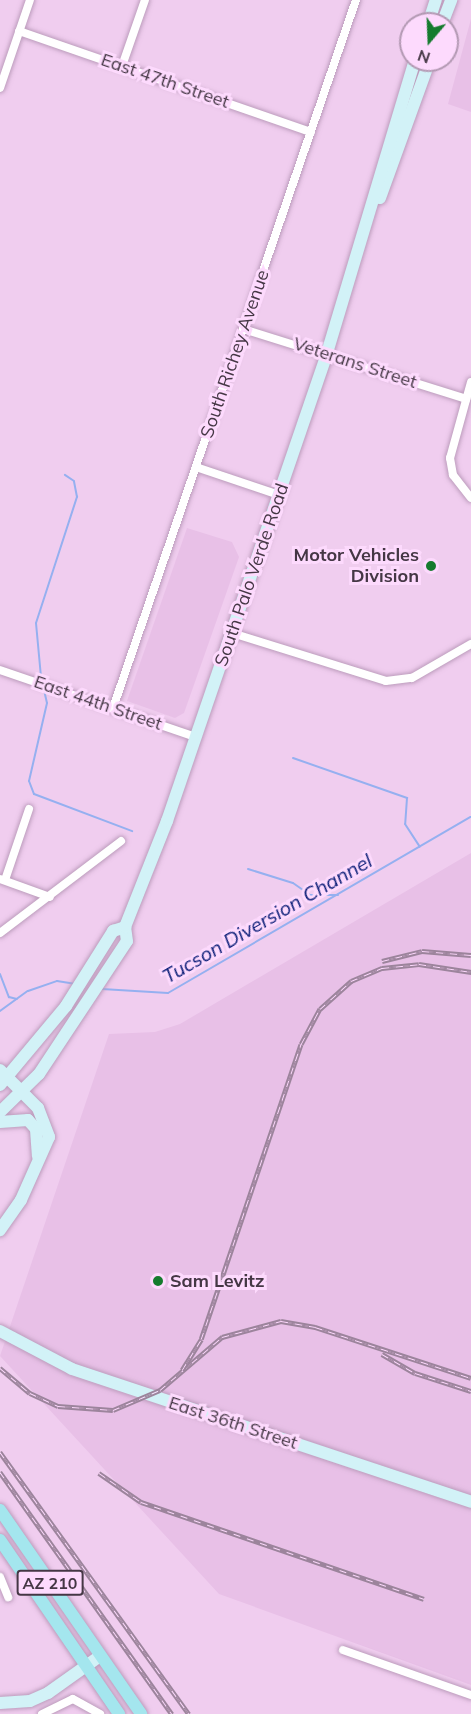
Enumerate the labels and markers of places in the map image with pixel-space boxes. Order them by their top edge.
place label: Motor Vehicles Division [293,545,419,588]
marker: Motor Vehicles Division [424,559,438,573]
place label: Sam Levitz [170,1270,264,1292]
marker: Sam Levitz [151,1274,165,1288]

